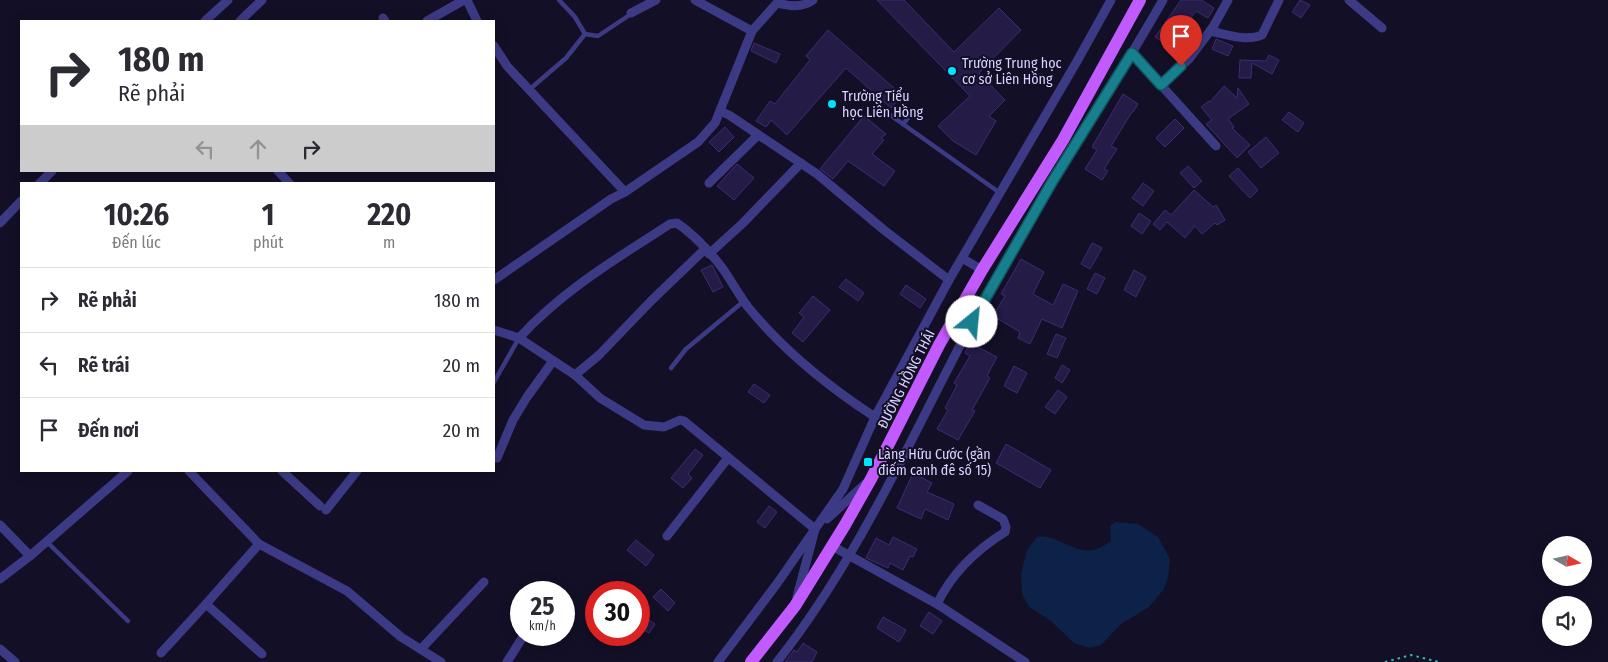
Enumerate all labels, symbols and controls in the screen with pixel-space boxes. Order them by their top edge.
pin [1160,15,1202,66]
icon: arrive [1167,22,1195,50]
text: 180 m [118,38,204,80]
icon: right [35,40,100,105]
place label: Trường Trung học cơ sở Liên Hồng [962,55,1061,88]
marker: Trường Trung học cơ sở Liên Hồng [946,65,958,77]
text: Rẽ phải [118,80,185,107]
place label: Trường Tiểu học Liên Hồng [842,87,924,121]
marker: Trường Tiểu học Liên Hồng [826,98,838,110]
icon: left [191,135,219,163]
icon: ahead [244,135,272,163]
icon: right [297,135,325,163]
text: 10:26 [104,197,169,233]
text: 1 [262,197,275,233]
text: 220 [367,197,411,233]
text: Đến lúc [112,233,161,252]
text: phút [253,233,283,252]
text: m [383,233,395,252]
icon: right [35,286,63,314]
text: Rẽ phải [78,289,137,312]
text: 180 m [434,289,480,312]
position arrow [945,295,997,347]
street label: ĐƯỜNG HỒNG THÁI [871,326,939,432]
icon: left [35,351,63,379]
text: Rẽ trái [78,354,129,377]
text: 20 m [443,354,480,377]
icon: arrive [35,416,63,444]
text: Đến nơi [78,419,139,442]
text: 20 m [443,419,480,442]
place label: Làng Hữu Cước (gần điếm canh đê số 15) [878,445,991,479]
marker: Làng Hữu Cước (gần điếm canh đê số 15) [862,456,874,468]
north arrow [1542,536,1592,586]
map controls [1542,536,1592,646]
speed limit sign: 30 [585,581,650,646]
text: 25 [531,592,554,622]
button: sound [1542,596,1592,646]
text: km/h [529,619,556,633]

